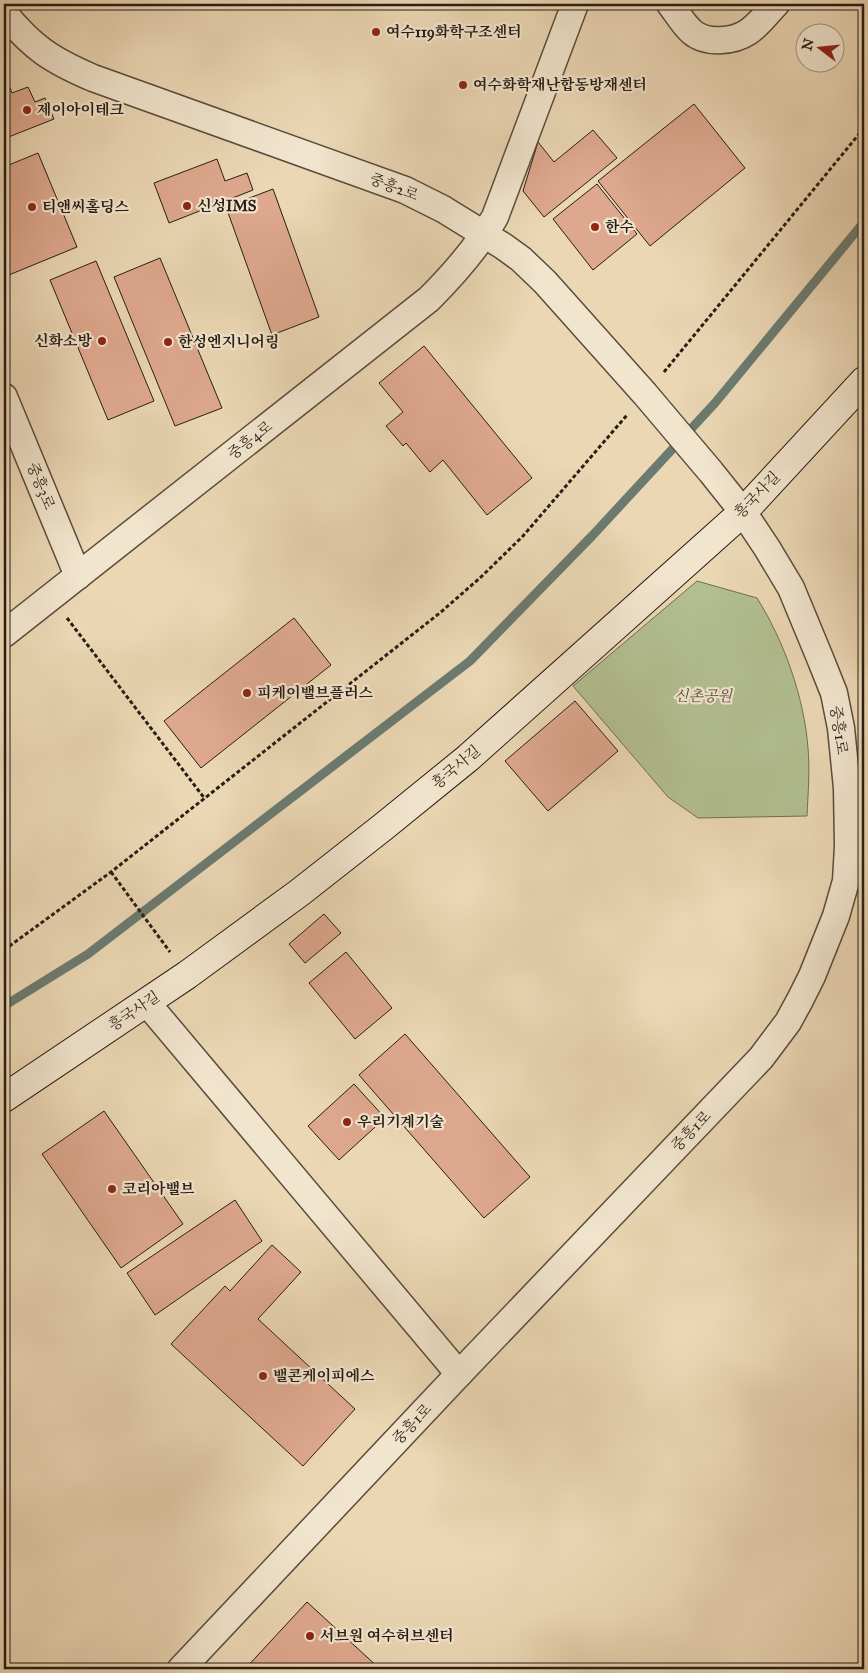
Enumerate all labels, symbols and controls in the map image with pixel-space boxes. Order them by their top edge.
north arrow [796,22,846,72]
place label: 여수119화학구조센터 [386,23,522,42]
marker: 여수119화학구조센터 [370,26,382,38]
text: N [798,36,818,53]
place label: 여수화학재난합동방재센터 [473,76,647,94]
marker: 여수화학재난합동방재센터 [457,79,469,91]
place label: 제이아이테크 [37,101,124,119]
marker: 제이아이테크 [21,104,33,116]
street label: 중흥2로 [367,169,421,205]
place label: 신성IMS [197,197,257,215]
place label: 티앤씨홀딩스 [42,198,129,216]
marker: 신성IMS [181,200,193,212]
marker: 티앤씨홀딩스 [26,201,38,213]
place label: 한수 [605,218,634,236]
marker: 한수 [589,221,601,233]
place label: 신화소방 [34,332,93,350]
place label: 한성엔지니어링 [178,333,279,351]
marker: 신화소방 [96,335,108,347]
marker: 한성엔지니어링 [162,336,174,348]
street label: 중흥4로 [224,417,276,463]
street label: 중흥3로 [23,460,59,513]
street label: 흥국사길 [730,468,784,522]
place label: 피케이밸브플러스 [257,684,373,702]
marker: 피케이밸브플러스 [241,687,253,699]
park label: 신촌공원 [674,687,733,705]
street label: 중흥1로 [827,704,851,756]
street label: 흥국사길 [428,741,484,793]
street label: 흥국사길 [105,987,163,1035]
street label: 중흥1로 [667,1107,715,1155]
place label: 우리기계기술 [357,1113,444,1131]
marker: 우리기계기술 [341,1116,353,1128]
place label: 코리아밸브 [122,1180,195,1198]
marker: 코리아밸브 [106,1183,118,1195]
place label: 밸콘케이피에스 [273,1367,375,1385]
marker: 밸콘케이피에스 [257,1370,269,1382]
street label: 중흥1로 [389,1399,436,1448]
place label: 서브원 여수허브센터 [320,1627,454,1645]
marker: 서브원 여수허브센터 [304,1630,316,1642]

